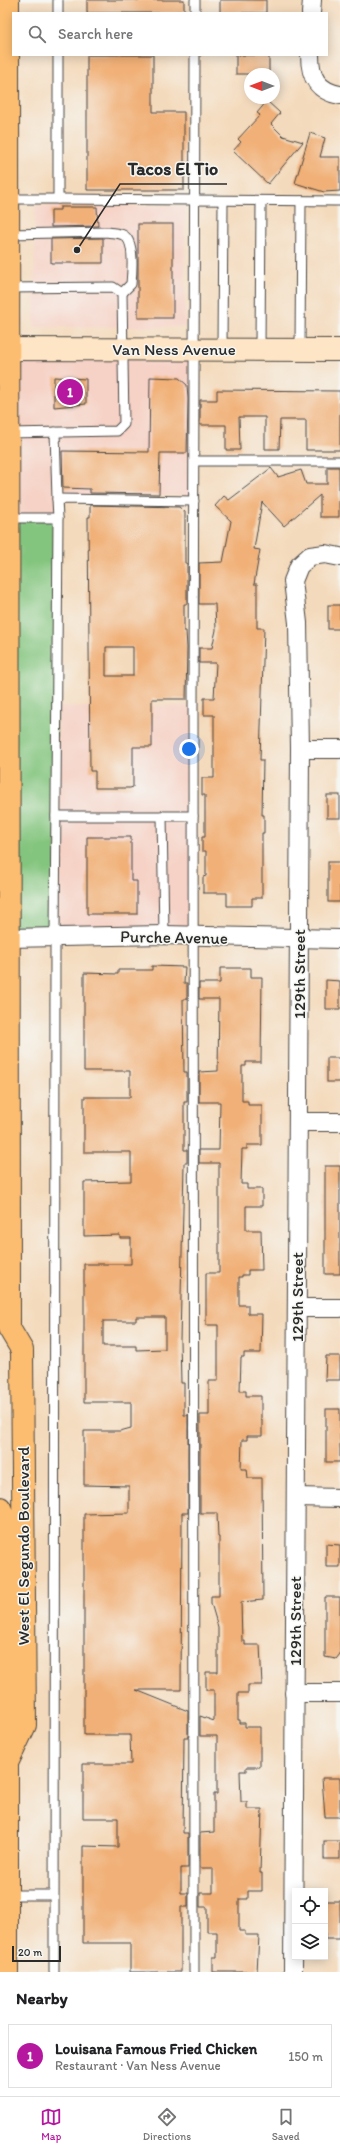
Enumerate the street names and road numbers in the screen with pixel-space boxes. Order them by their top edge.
street label: Van Ness Avenue [112,339,236,359]
street label: Purche Avenue [120,926,228,948]
street label: 129th Street [289,928,309,1019]
street label: 129th Street [287,1251,307,1342]
street label: West El Segundo Boulevard [13,1446,33,1646]
street label: 129th Street [285,1575,305,1666]

